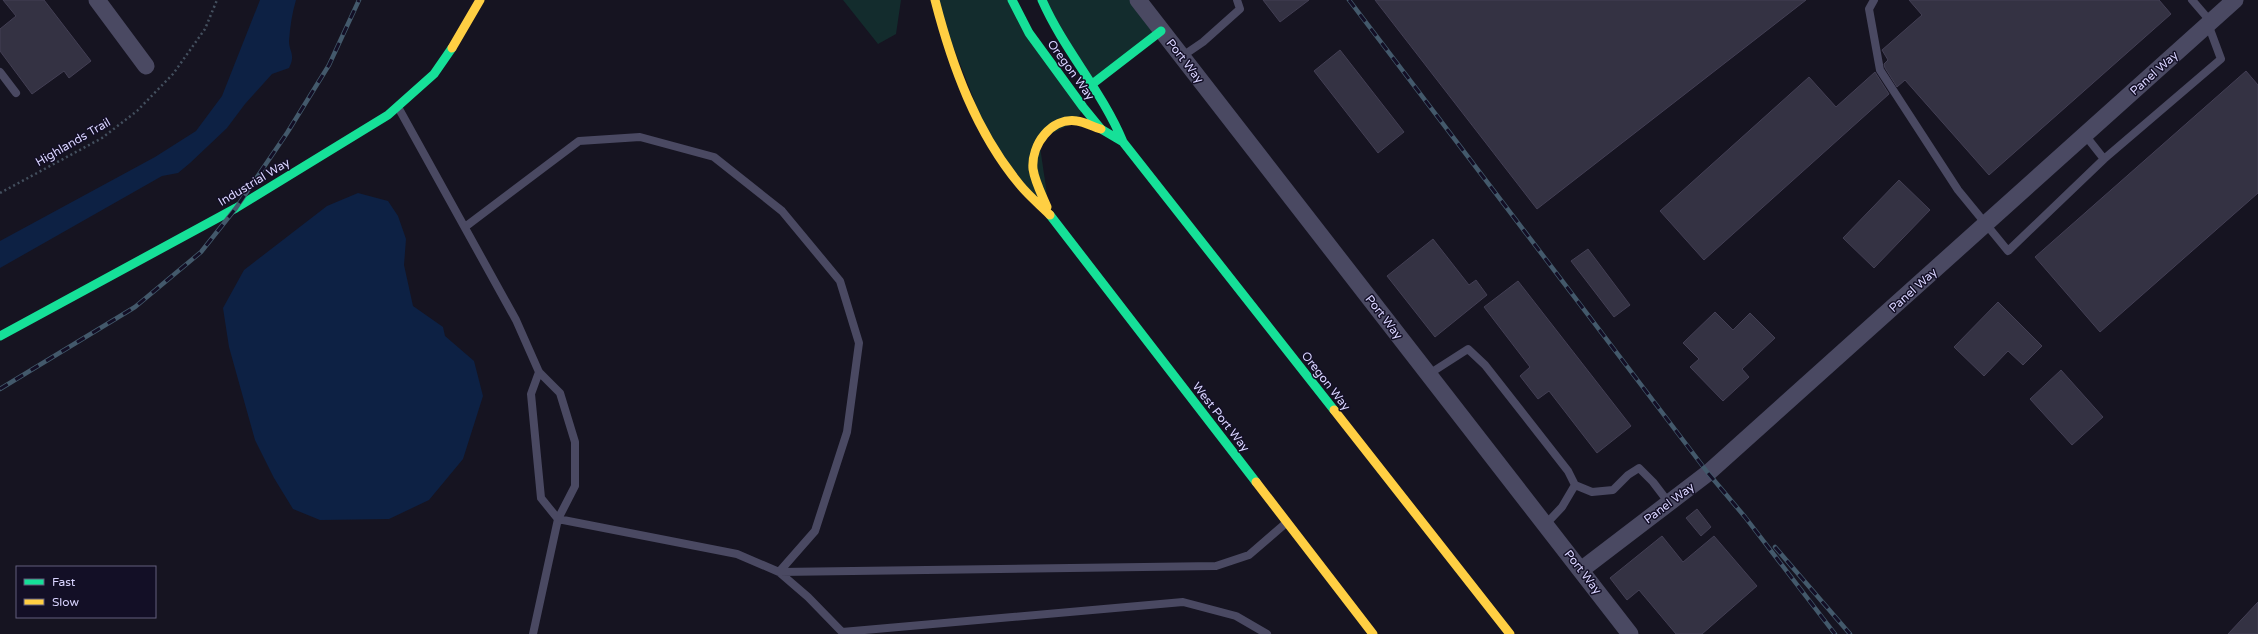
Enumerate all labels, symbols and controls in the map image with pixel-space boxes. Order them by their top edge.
street label: Port Way [1163,36,1207,86]
street label: Oregon Way [1045,37,1098,103]
street label: Panel Way [2127,48,2181,98]
street label: Highlands Trail [33,115,113,169]
street label: Industrial Way [216,155,293,209]
street label: Panel Way [1886,265,1940,315]
street label: Port Way [1362,292,1406,342]
street label: Oregon Way [1299,349,1354,414]
street label: West Port Way [1190,380,1253,455]
street label: Panel Way [1641,479,1697,526]
street label: Port Way [1561,547,1605,597]
legend [16,566,156,618]
text: Fast [52,575,76,589]
text: Slow [52,595,79,609]

